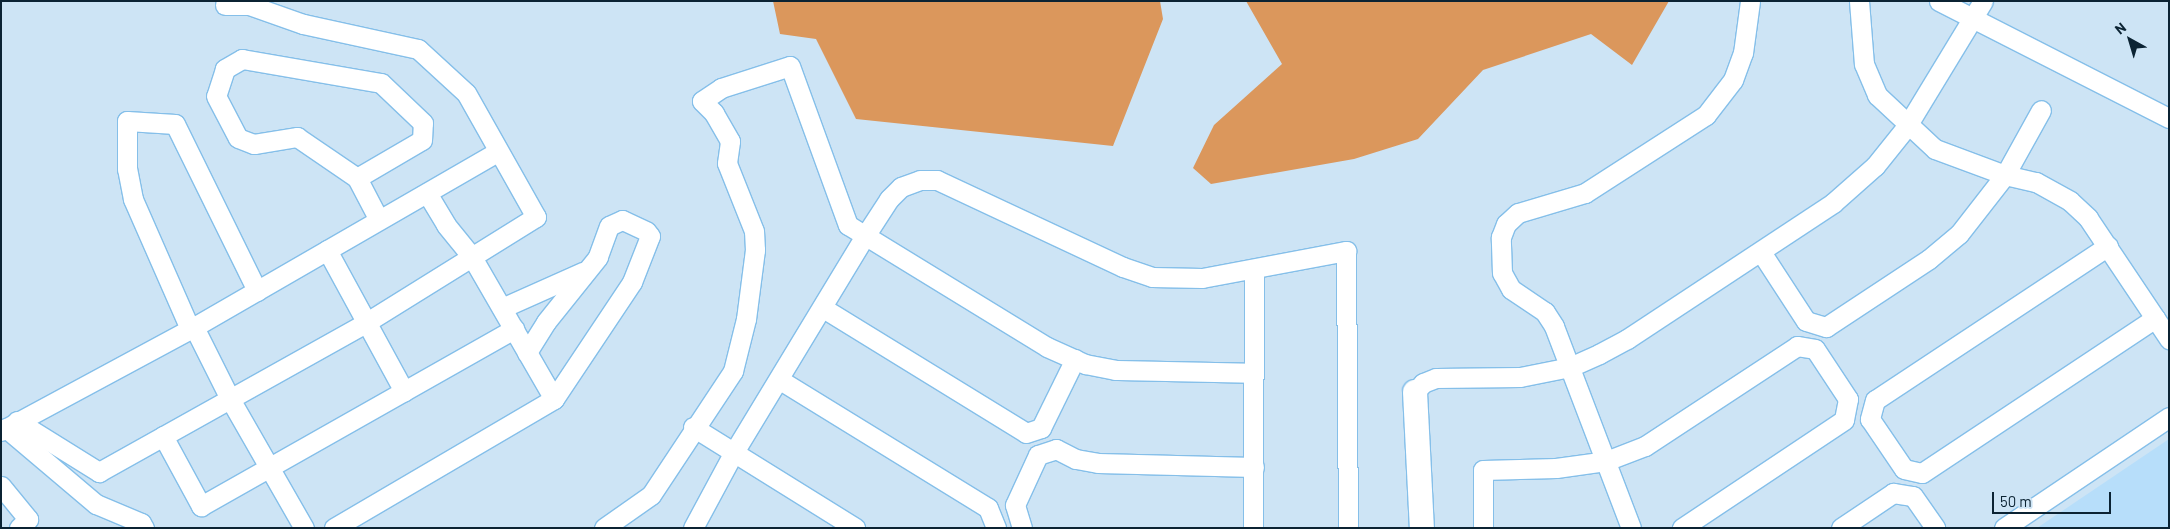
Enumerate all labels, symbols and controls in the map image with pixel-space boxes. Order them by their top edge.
north arrow [2105,15,2155,65]
text: N [2111,18,2129,37]
scale bar [1995,482,2114,514]
text: 50 m [2000,492,2032,510]

